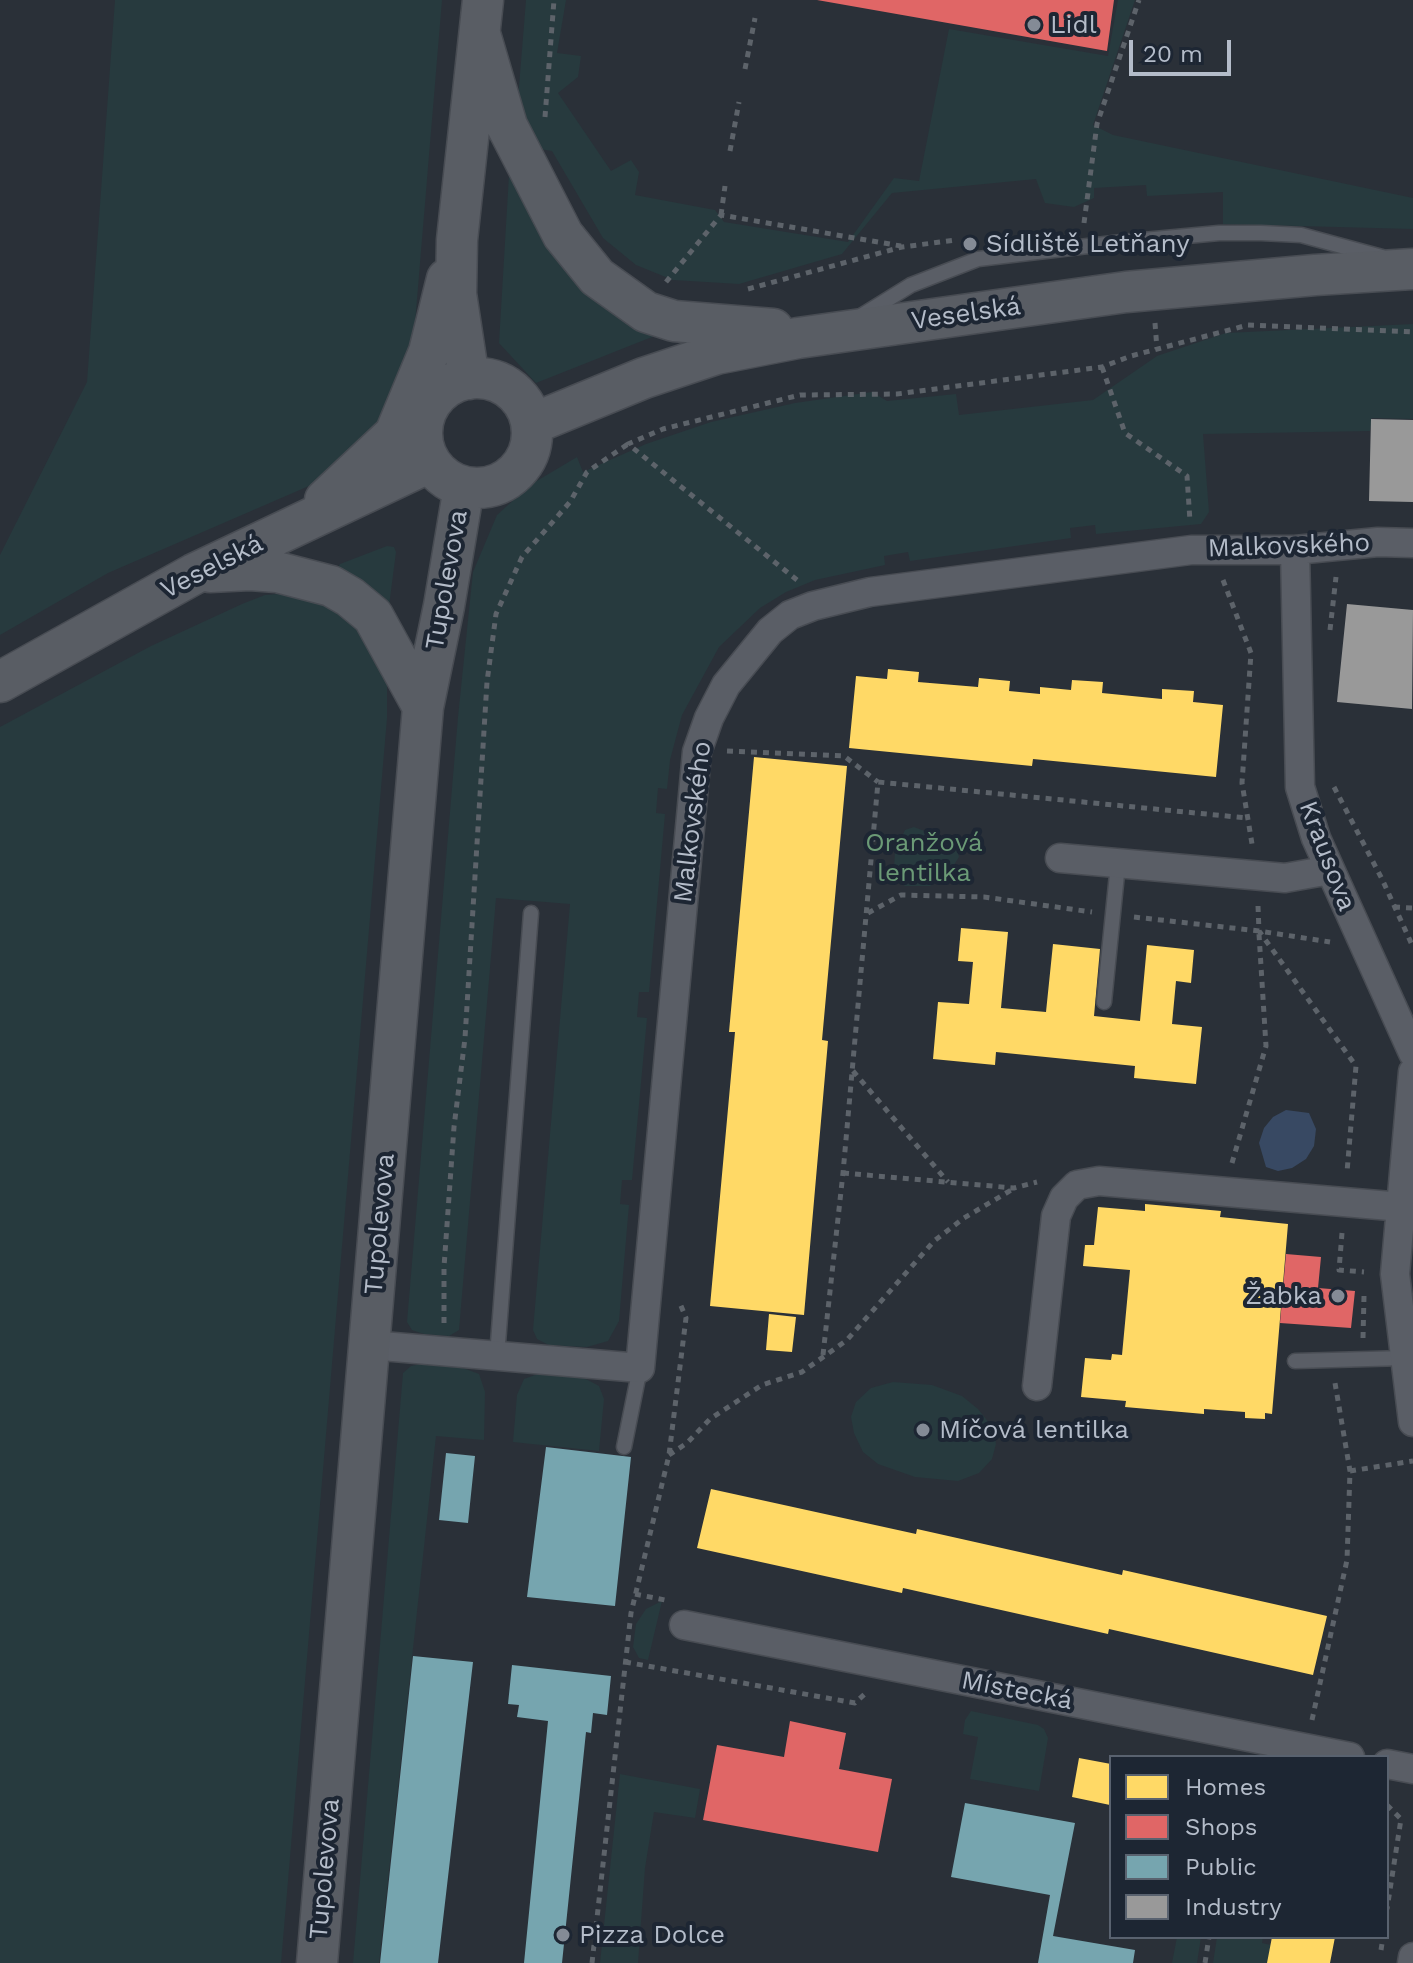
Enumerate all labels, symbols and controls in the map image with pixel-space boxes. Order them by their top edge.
place label: Lidl [1050,9,1097,41]
marker: Lidl [1025,16,1043,34]
scale bar [1133,24,1235,74]
text: 20 m [1143,40,1203,68]
place label: Sídliště Letňany [986,228,1190,260]
marker: Sídliště Letňany [961,235,979,253]
street label: Veselská [909,291,1023,337]
street label: Tupolevova [419,508,475,652]
street label: Veselská [156,528,268,606]
street label: Malkovského [1207,528,1371,564]
street label: Malkovského [668,739,718,905]
street label: Krausova [1292,797,1362,915]
park label: Oranžová lentilka [865,827,983,888]
street label: Tupolevova [358,1152,402,1296]
place label: Žabka [1245,1280,1322,1312]
marker: Žabka [1329,1287,1347,1305]
place label: Míčová lentilka [939,1414,1129,1446]
marker: Míčová lentilka [914,1421,932,1439]
street label: Místecká [959,1665,1075,1717]
legend [1109,1755,1389,1939]
text: Homes [1185,1773,1266,1801]
street label: Tupolevova [303,1797,347,1941]
text: Shops [1185,1813,1257,1841]
text: Public [1185,1853,1257,1881]
text: Industry [1185,1893,1282,1921]
place label: Pizza Dolce [579,1919,725,1951]
marker: Pizza Dolce [554,1926,572,1944]

